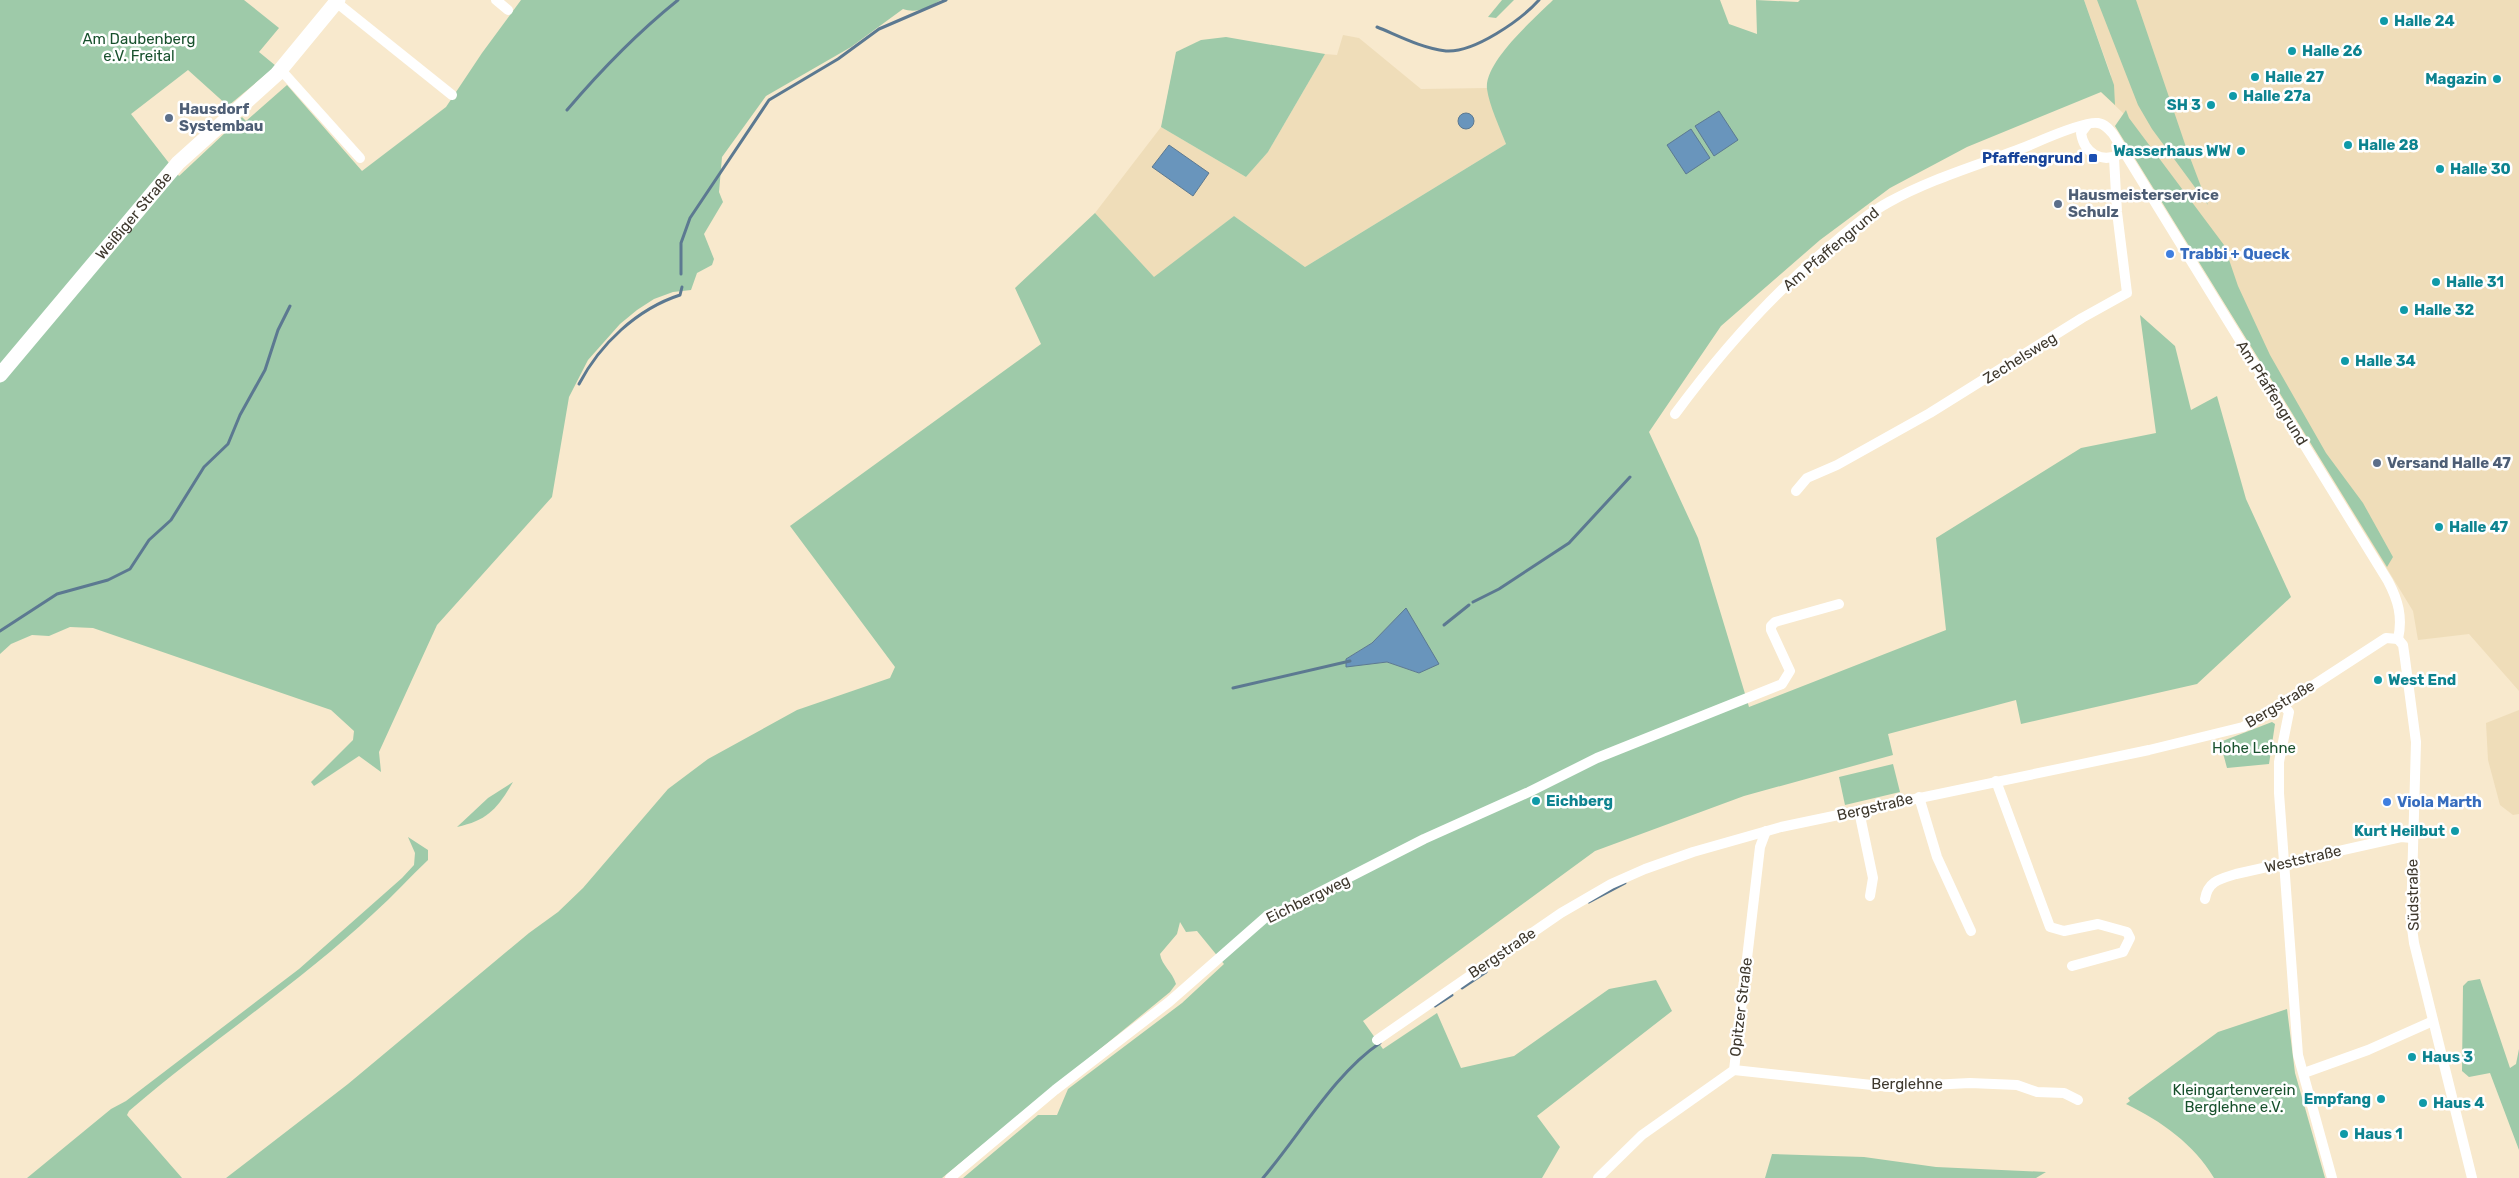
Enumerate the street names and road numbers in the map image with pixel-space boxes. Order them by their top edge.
street label: Weißiger Straße [92,168,176,263]
street label: Am Pfaffengrund [1779,204,1883,294]
street label: Zechelsweg [1980,328,2060,388]
street label: Am Pfaffengrund [2233,337,2311,449]
street label: Bergstraße [2242,676,2318,732]
street label: Bergstraße [1835,790,1915,824]
street label: Weststraße [2263,841,2343,877]
street label: Südstraße [2403,859,2423,931]
street label: Eichbergweg [1263,871,1353,927]
street label: Bergstraße [1465,924,1539,982]
street label: Opitzer Straße [1726,956,1756,1058]
street label: Berglehne [1871,1075,1943,1093]

